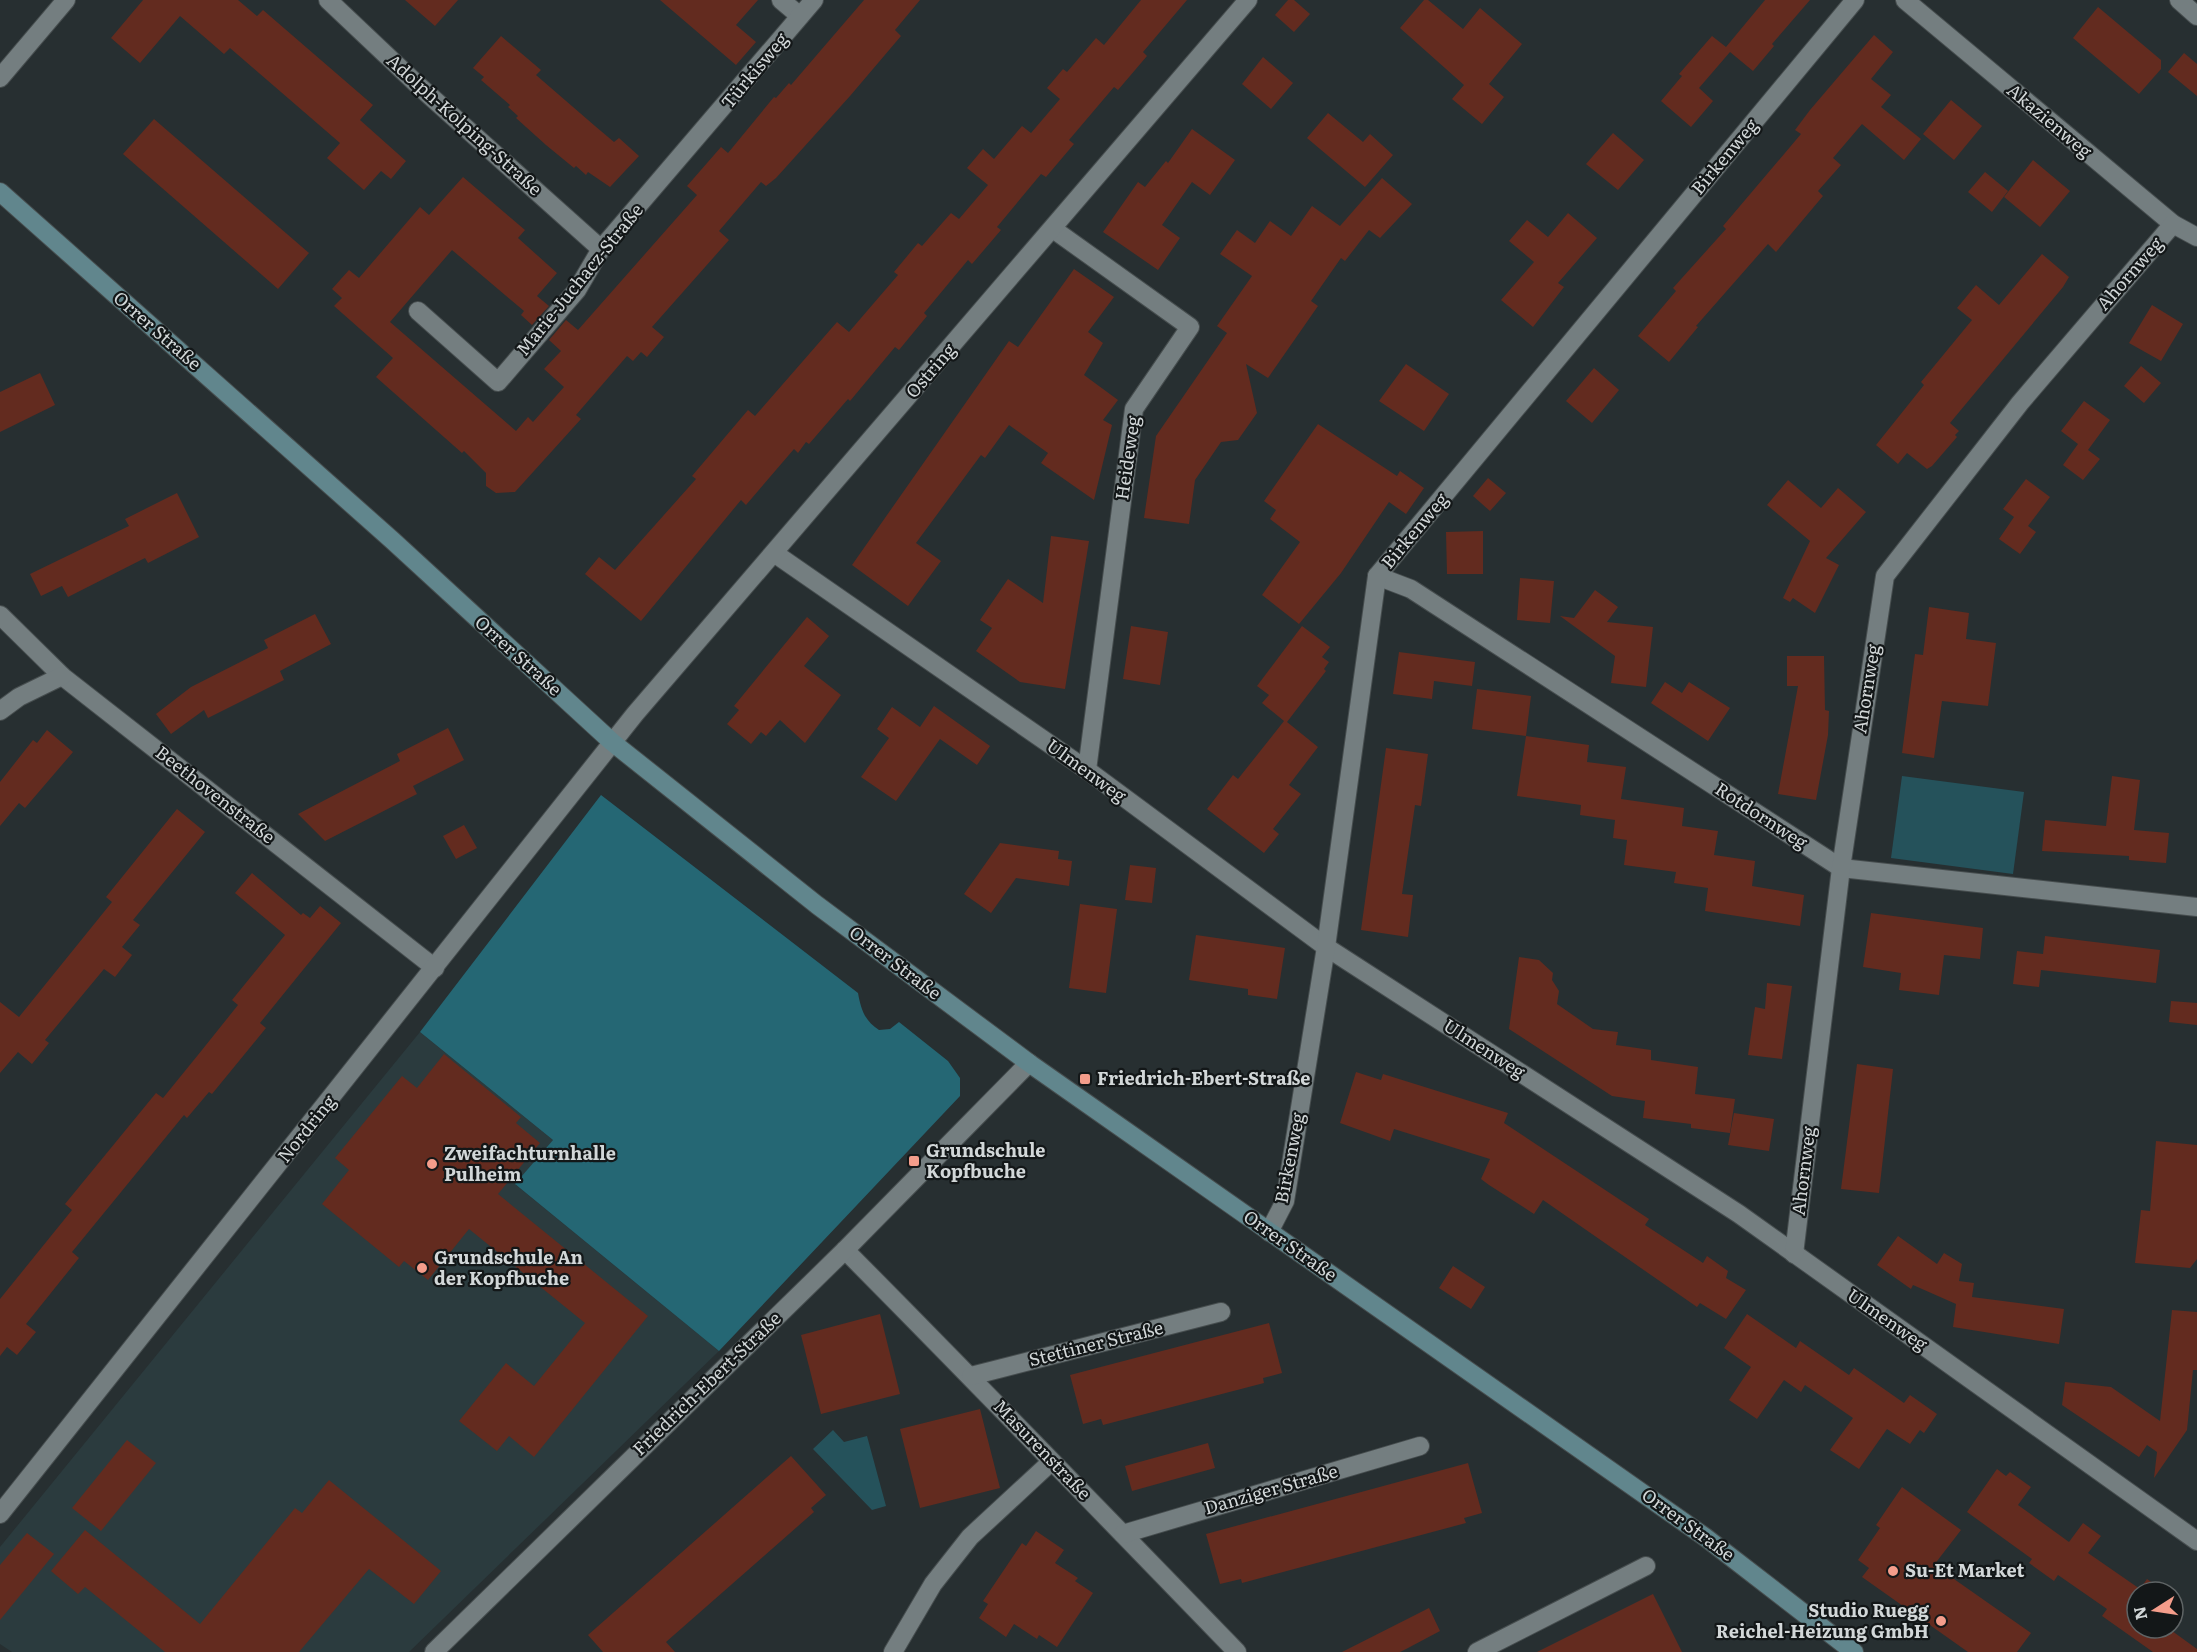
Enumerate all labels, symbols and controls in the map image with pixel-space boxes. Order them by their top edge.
street label: Türkisweg [714,25,794,114]
street label: Adolph-Kolping-Straße [381,47,549,201]
street label: Akazienweg [2002,76,2099,164]
street label: Birkenweg [1684,111,1764,200]
street label: Marie-Juchacz-Straße [509,197,649,361]
street label: Ahornweg [2089,230,2169,316]
street label: Orrer Straße [108,284,208,376]
street label: Ostring [898,336,962,403]
street label: Heideweg [1107,413,1146,502]
street label: Birkenweg [1374,485,1454,574]
street label: Orrer Straße [469,608,569,701]
street label: Ahornweg [1845,641,1886,735]
street label: Ulmenweg [1041,732,1133,809]
street label: Beethovenstraße [150,738,282,849]
street label: Rotdornweg [1710,775,1814,855]
street label: Orrer Straße [844,918,948,1005]
street label: Ulmenweg [1439,1011,1532,1085]
place label: Friedrich-Ebert-Straße [1097,1064,1311,1091]
marker: Friedrich-Ebert-Straße [1078,1072,1092,1086]
street label: Nordring [270,1088,342,1168]
street label: Birkenweg [1267,1109,1311,1205]
street label: Ahornweg [1784,1124,1821,1217]
place label: Grundschule Kopfbuche [926,1136,1046,1184]
place label: Zweifachturnhalle Pulheim [444,1139,616,1187]
marker: Grundschule Kopfbuche [907,1154,921,1168]
marker: Zweifachturnhalle Pulheim [425,1157,439,1171]
street label: Orrer Straße [1238,1202,1343,1287]
place label: Grundschule An der Kopfbuche [434,1243,583,1291]
marker: Grundschule An der Kopfbuche [415,1261,429,1275]
street label: Ulmenweg [1842,1281,1934,1357]
street label: Friedrich-Ebert-Straße [626,1305,786,1461]
street label: Stettiner Straße [1026,1313,1166,1372]
street label: Masurenstraße [988,1393,1098,1505]
street label: Danziger Straße [1200,1457,1341,1521]
street label: Orrer Straße [1637,1481,1741,1567]
place label: Su-Et Market [1905,1556,2025,1583]
marker: Su-Et Market [1886,1564,1900,1578]
north arrow [2125,1580,2185,1640]
place label: Studio Ruegg Reichel-Heizung GmbH [1716,1596,1930,1644]
text: N [2126,1604,2152,1622]
marker: Studio Ruegg Reichel-Heizung GmbH [1934,1614,1948,1628]

